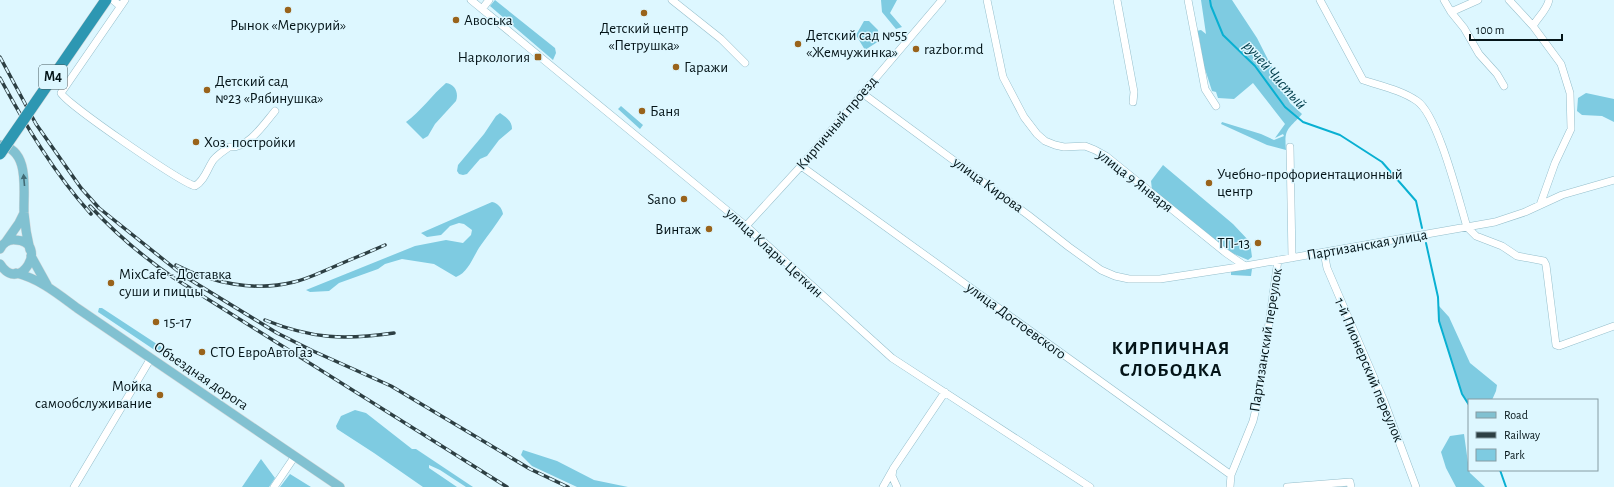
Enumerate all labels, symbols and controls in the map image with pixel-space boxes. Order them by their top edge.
marker: Рынок «Меркурий» [283,5,293,15]
marker: Детский центр «Петрушка» [639,8,649,18]
place label: Авоська [464,13,513,28]
marker: Авоська [451,15,461,25]
scale bar [1470,16,1562,42]
place label: Рынок «Меркурий» [230,18,346,33]
place label: Детский центр «Петрушка» [600,21,689,53]
text: 100 m [1476,24,1504,36]
place label: Детский сад №55 «Жемчужинка» [806,28,907,60]
water label: ручей Чистый [1240,38,1310,113]
marker: Детский сад №55 «Жемчужинка» [793,39,803,49]
place label: razbor.md [924,42,984,57]
marker: razbor.md [911,44,921,54]
place label: Наркология [457,50,530,65]
marker: Наркология [533,52,543,62]
place label: Гаражи [684,60,728,75]
marker: Гаражи [671,62,681,72]
road number: M4 [39,65,67,89]
street label: Кирпичный проезд [794,73,880,173]
place label: Детский сад №23 «Рябинушка» [215,74,324,106]
marker: Детский сад №23 «Рябинушка» [202,85,212,95]
place label: Баня [650,104,680,119]
marker: Баня [637,106,647,116]
place label: Хоз. постройки [204,135,296,150]
marker: Хоз. постройки [191,137,201,147]
street label: улица 9 Января [1093,146,1176,215]
street label: улица Кирова [949,154,1026,216]
place label: Учебно-профориентационный центр [1217,167,1403,199]
one-way arrow [21,174,28,186]
marker: Учебно-профориентационный центр [1204,178,1214,188]
place label: Sano [647,192,676,207]
marker: Sano [679,194,689,204]
street label: улица Клары Цеткин [722,205,826,301]
place label: Винтаж [655,222,701,237]
marker: Винтаж [704,224,714,234]
street label: Партизанская улица [1305,227,1429,263]
place label: ТП-13 [1218,236,1250,251]
marker: ТП-13 [1253,238,1263,248]
place label: MixCafe - Доставка суши и пиццы [119,267,232,299]
street label: Партизанский переулок [1247,267,1285,413]
marker: MixCafe - Доставка суши и пиццы [106,278,116,288]
street label: улица Достоевского [962,279,1069,362]
street label: 1-й Пионерский переулок [1332,296,1406,444]
place label: 15-17 [164,315,191,330]
marker: 15-17 [151,317,161,327]
street label: Объездная дорога [151,339,251,413]
district label: КИРПИЧНАЯ СЛОБОДКА [1112,339,1230,380]
place label: СТО ЕвроАвтоГаз [210,345,313,360]
marker: СТО ЕвроАвтоГаз [197,347,207,357]
place label: Мойка самообслуживание [35,379,152,411]
marker: Мойка самообслуживание [155,390,165,400]
legend [1468,399,1598,471]
text: Road [1504,409,1528,421]
text: Railway [1504,429,1540,442]
text: Park [1504,449,1525,461]

